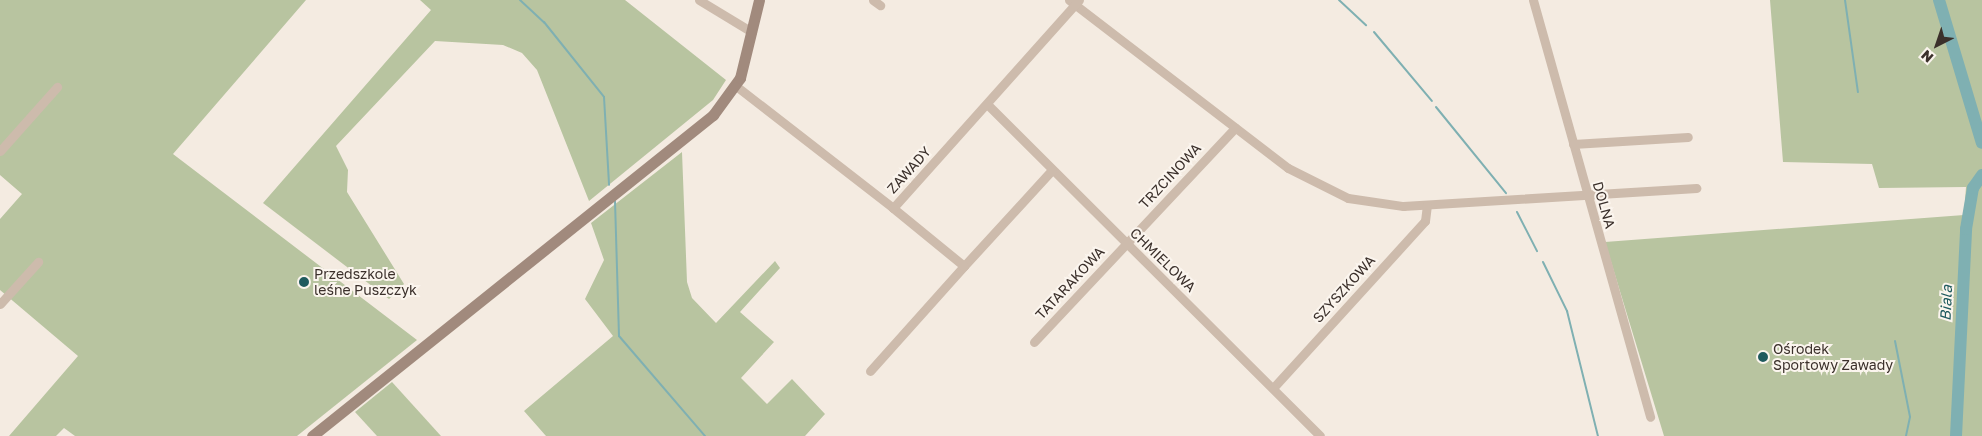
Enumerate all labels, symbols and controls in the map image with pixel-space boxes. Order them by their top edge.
north arrow [1912,20,1962,70]
text: N [1917,47,1936,67]
street label: TRZCINOWA [1135,140,1205,212]
street label: ZAWADY [884,143,934,197]
street label: DOLNA [1589,180,1619,230]
street label: CHMIELOWA [1127,225,1199,295]
street label: TATARAKOWA [1032,243,1108,323]
street label: SZYSZKOWA [1309,252,1379,326]
place label: Przedszkole leśne Puszczyk [314,266,417,298]
marker: Przedszkole leśne Puszczyk [298,276,310,288]
water label: Biala [1936,285,1956,321]
place label: Ośrodek Sportowy Zawady [1773,341,1893,374]
marker: Ośrodek Sportowy Zawady [1757,351,1769,363]

